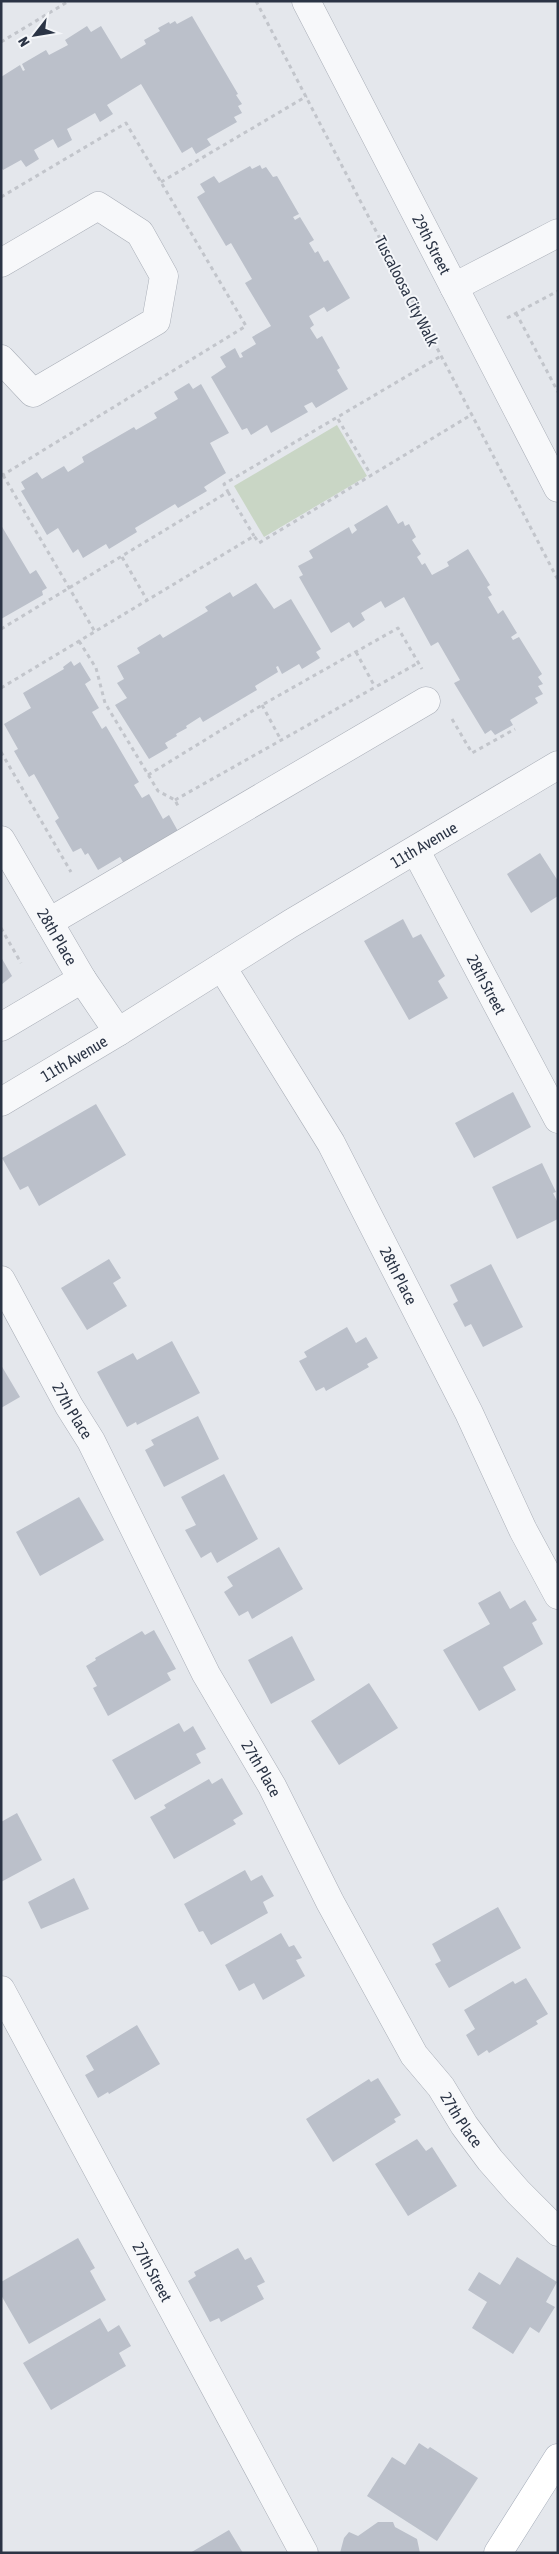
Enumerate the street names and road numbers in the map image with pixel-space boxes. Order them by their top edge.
street label: 29th Street [409,211,455,278]
street label: Tuscaloosa City Walk [371,233,443,350]
street label: 11th Avenue [387,818,460,871]
street label: 28th Place [34,905,81,968]
street label: 28th Street [464,952,510,1018]
street label: 11th Avenue [38,1032,110,1085]
street label: 28th Place [377,1244,421,1308]
street label: 27th Place [49,1379,96,1442]
street label: 27th Place [238,1737,285,1800]
street label: 27th Place [437,2089,486,2151]
street label: 27th Street [129,2239,176,2305]

